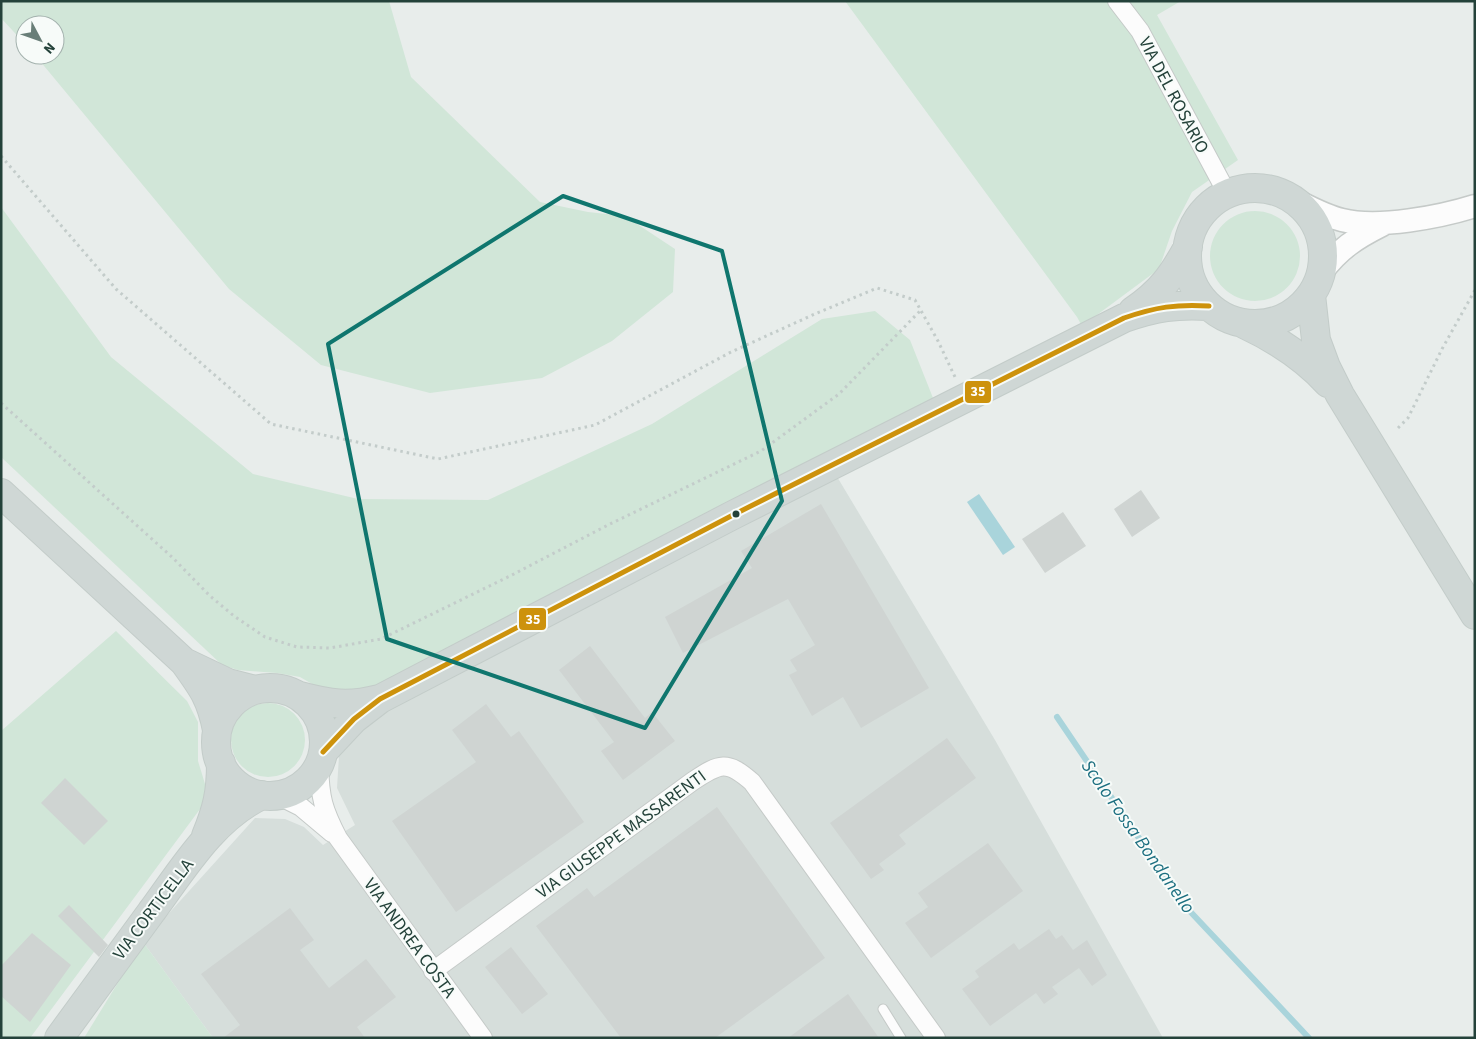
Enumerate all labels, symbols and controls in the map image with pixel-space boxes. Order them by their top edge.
north arrow [15,15,65,65]
street label: VIA DEL ROSARIO [1132,33,1215,158]
text: N [38,38,60,58]
line badge: 35 [964,380,992,404]
text: 35 [971,382,985,402]
unlabelled marker [731,509,741,519]
line badge: 35 [518,607,547,631]
text: 35 [526,610,540,630]
water label: Scolo Fossa Bondanello [1074,754,1201,920]
street label: VIA GIUSEPPE MASSARENTI [531,764,711,905]
street label: VIA CORTICELLA [107,853,200,965]
street label: VIA ANDREA COSTA [358,873,462,1004]

